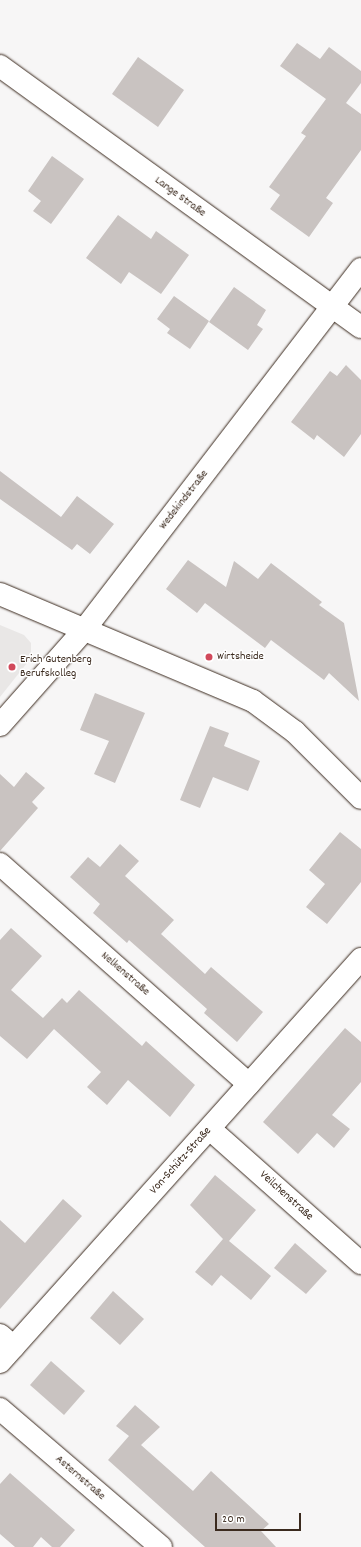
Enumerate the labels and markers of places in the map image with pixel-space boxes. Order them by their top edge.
place label: Wirtsheide [217,650,264,664]
marker: Wirtsheide [204,652,214,662]
place label: Erich Gutenberg Berufskolleg [20,653,92,681]
marker: Erich Gutenberg Berufskolleg [7,662,17,672]

